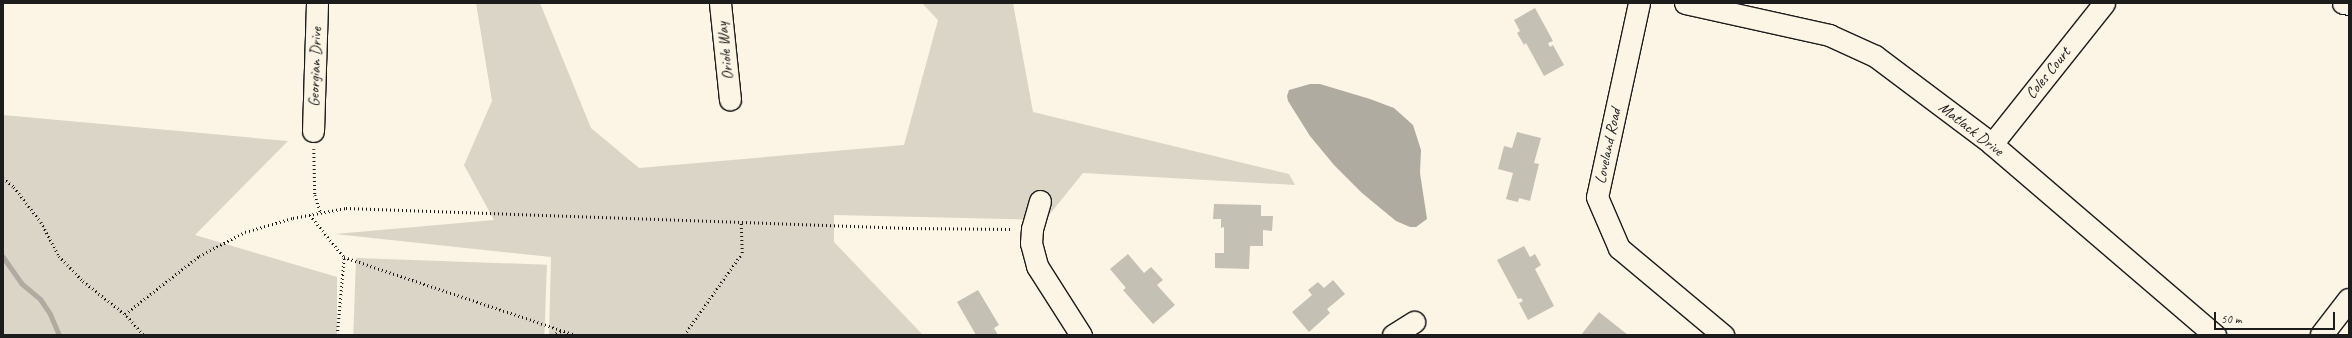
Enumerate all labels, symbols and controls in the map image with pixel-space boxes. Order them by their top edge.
street label: Oriole Way [712,21,738,81]
street label: Georgian Drive [304,27,326,107]
street label: Coles Court [2021,43,2075,103]
street label: Matlack Drive [1935,98,2007,160]
street label: Loveland Road [1591,107,1625,185]
scale bar [2216,304,2337,330]
text: 50 m [2221,311,2241,327]

